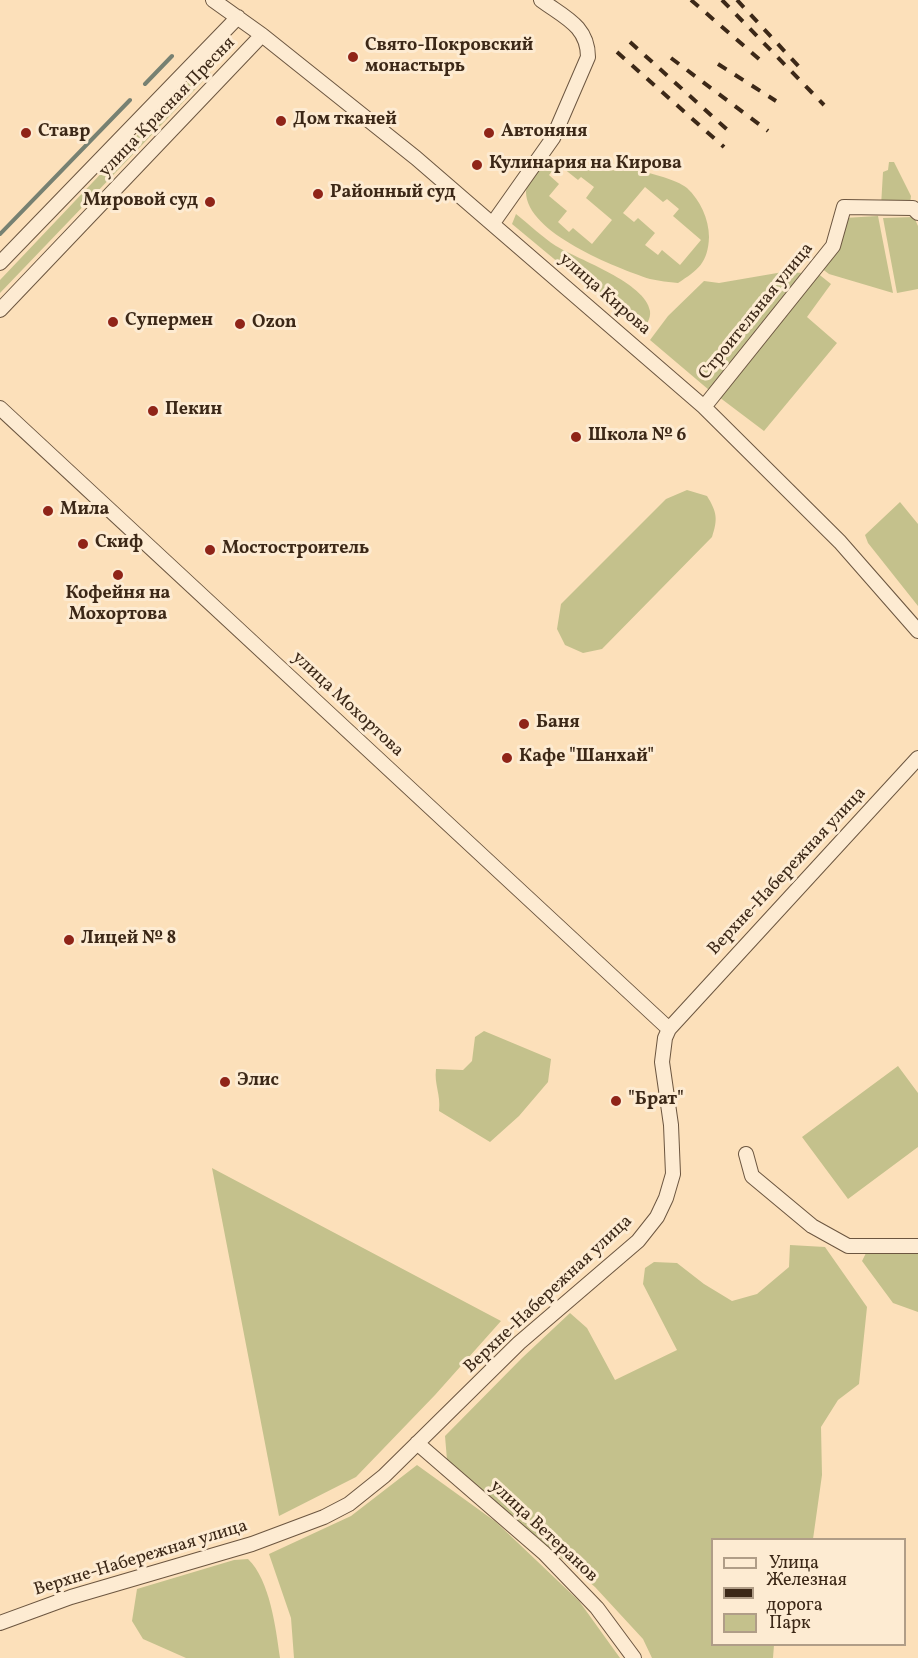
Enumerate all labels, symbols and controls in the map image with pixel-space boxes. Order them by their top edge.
street label: улица Красная Пресня [95,33,241,183]
place label: Свято-Покровский монастырь [365,36,533,78]
marker: Свято-Покровский монастырь [346,50,360,64]
place label: Дом тканей [293,110,397,132]
marker: Дом тканей [274,114,288,128]
place label: Ставр [38,122,90,144]
place label: Автоняня [501,122,588,144]
marker: Ставр [19,126,33,140]
marker: Автоняня [482,126,496,140]
place label: Кулинария на Кирова [489,154,682,176]
marker: Кулинария на Кирова [470,158,484,172]
place label: Районный суд [330,183,456,205]
marker: Районный суд [311,187,325,201]
place label: Мировой суд [83,191,198,213]
marker: Мировой суд [203,195,217,209]
street label: Строительная улица [695,239,819,385]
street label: улица Кирова [554,249,654,341]
place label: Cупермен [125,311,213,333]
place label: Ozon [252,313,297,335]
marker: Cупермен [106,315,120,329]
marker: Ozon [233,317,247,331]
place label: Пекин [165,400,222,422]
marker: Пекин [146,404,160,418]
place label: Школа № 6 [588,426,686,448]
marker: Школа № 6 [569,430,583,444]
place label: Мила [60,500,109,522]
marker: Мила [41,504,55,518]
place label: Скиф [95,533,143,555]
marker: Скиф [76,537,90,551]
place label: Мостостроитель [222,539,369,561]
marker: Мостостроитель [203,543,217,557]
marker: Кофейня на Мохортова [111,568,125,582]
place label: Кофейня на Мохортова [66,584,170,626]
street label: улица Мохортова [287,648,407,762]
place label: Баня [536,713,580,735]
marker: Баня [517,717,531,731]
place label: Кафе "Шанхай" [519,747,654,769]
marker: Кафе "Шанхай" [500,751,514,765]
street label: Верхне-Набережная улица [704,783,872,961]
place label: Лицей № 8 [81,929,176,951]
marker: Лицей № 8 [62,933,76,947]
place label: Элис [237,1071,279,1093]
marker: Элис [218,1075,232,1089]
place label: "Брат" [628,1090,684,1112]
marker: "Брат" [609,1094,623,1108]
street label: Верхне-Набережная улица [460,1211,638,1379]
street label: улица Ветеранов [484,1476,602,1588]
street label: Верхне-Набережная улица [32,1516,250,1602]
legend [711,1538,906,1646]
text: Улица [769,1551,819,1576]
text: Железная дорога [766,1568,847,1618]
text: Парк [769,1611,811,1636]

